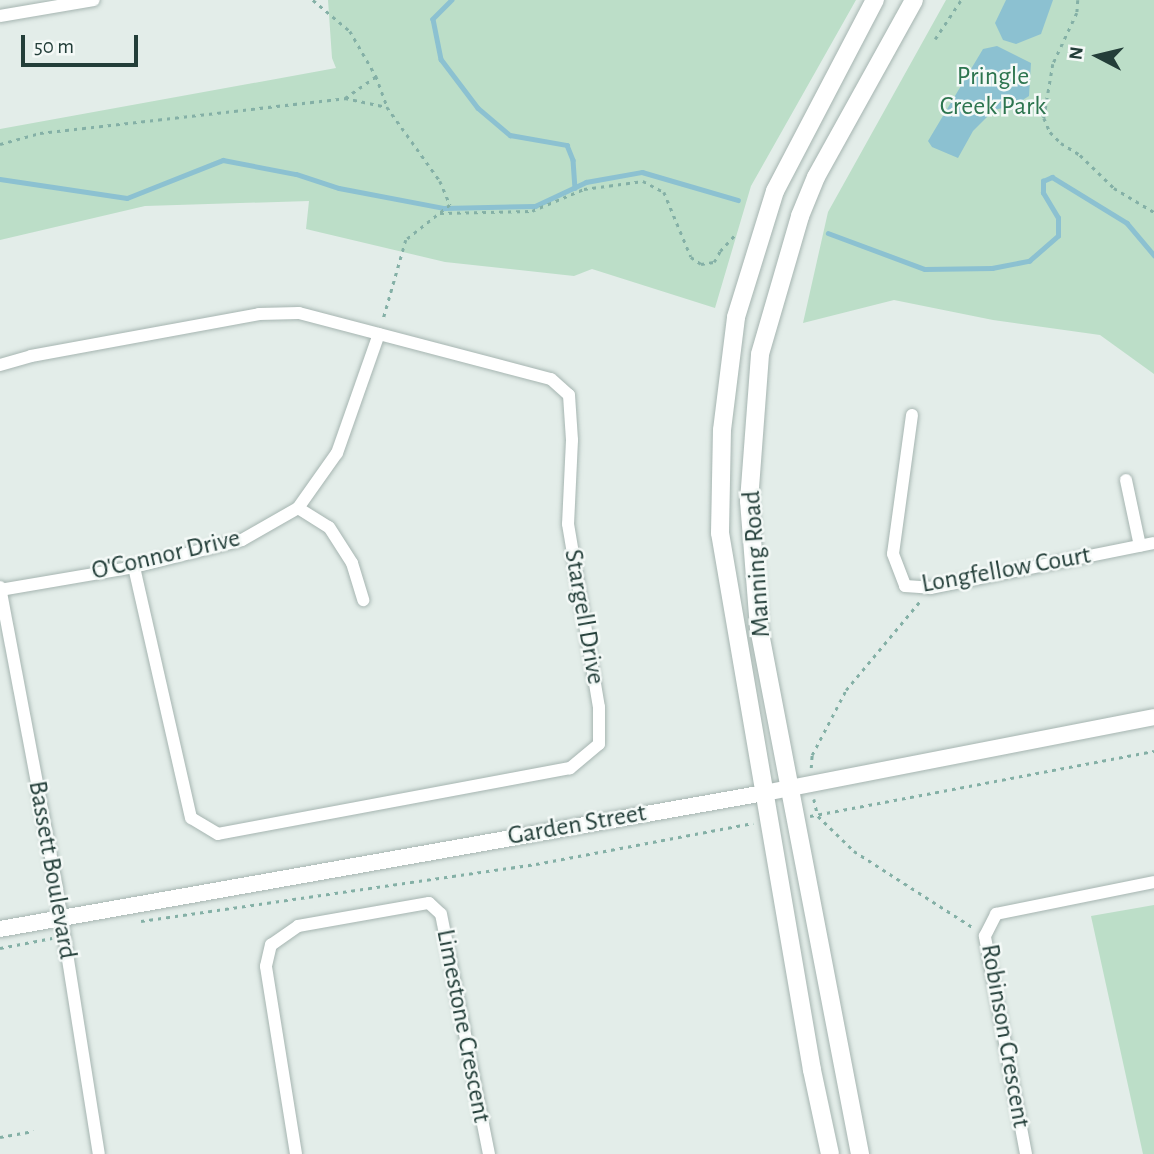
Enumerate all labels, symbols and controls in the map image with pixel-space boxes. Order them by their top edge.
scale bar [24,21,142,65]
north arrow [1063,21,1133,91]
text: 50 m [34,36,74,57]
text: N [1066,46,1087,61]
park label: Pringle Creek Park [940,61,1046,122]
street label: Manning Road [736,490,778,638]
street label: O'Connor Drive [89,523,243,587]
street label: Longfellow Court [919,540,1093,600]
street label: Stargell Drive [557,547,611,687]
street label: Bassett Boulevard [21,778,83,962]
street label: Garden Street [505,797,649,853]
street label: Limestone Crescent [429,927,497,1125]
street label: Robinson Crescent [974,942,1036,1130]

